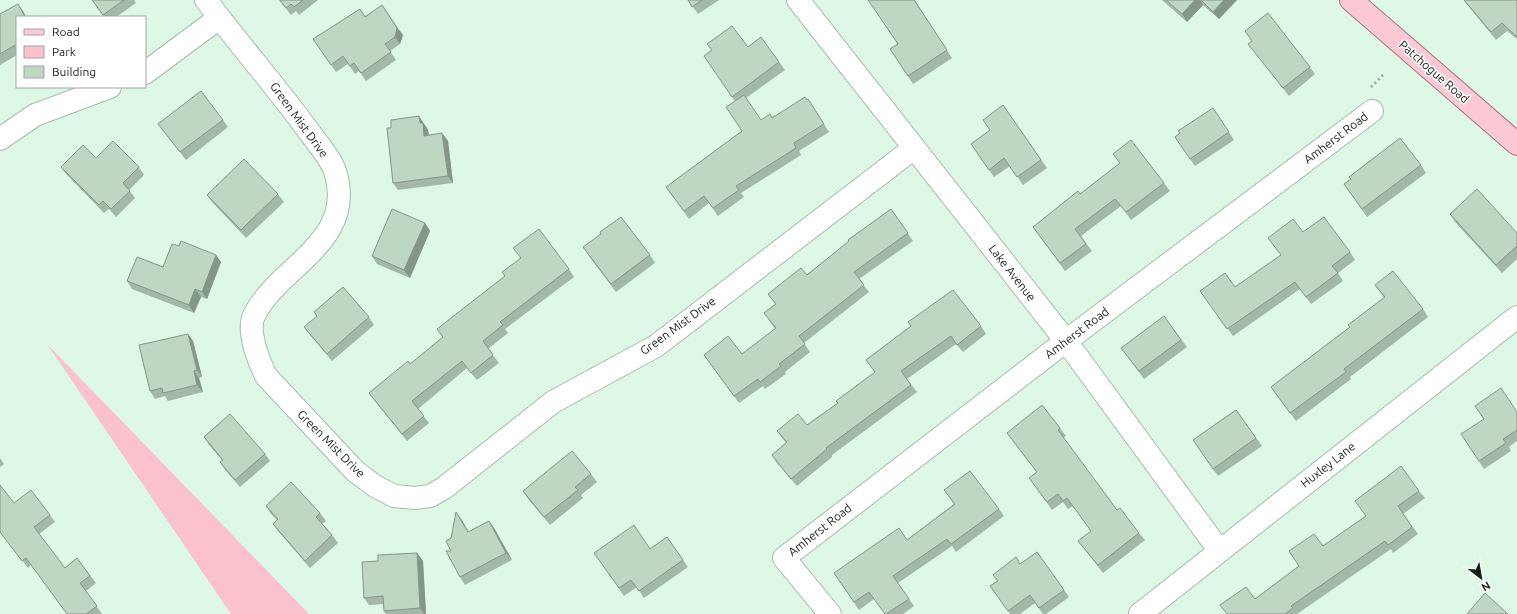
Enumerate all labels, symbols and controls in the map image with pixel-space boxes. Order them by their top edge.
legend [16,16,146,88]
text: Road [52,25,80,38]
street label: Patchogue Road [1397,38,1472,105]
text: Park [52,45,76,58]
text: Building [52,65,96,78]
street label: Green Mist Drive [268,80,331,160]
street label: Amherst Road [1301,109,1370,166]
street label: Lake Avenue [986,242,1038,303]
street label: Green Mist Drive [638,294,718,357]
street label: Amherst Road [1042,304,1111,361]
street label: Green Mist Drive [295,407,368,480]
street label: Huxley Lane [1298,439,1357,490]
street label: Amherst Road [786,501,854,558]
north arrow [1461,558,1501,598]
text: N [1480,579,1493,594]

